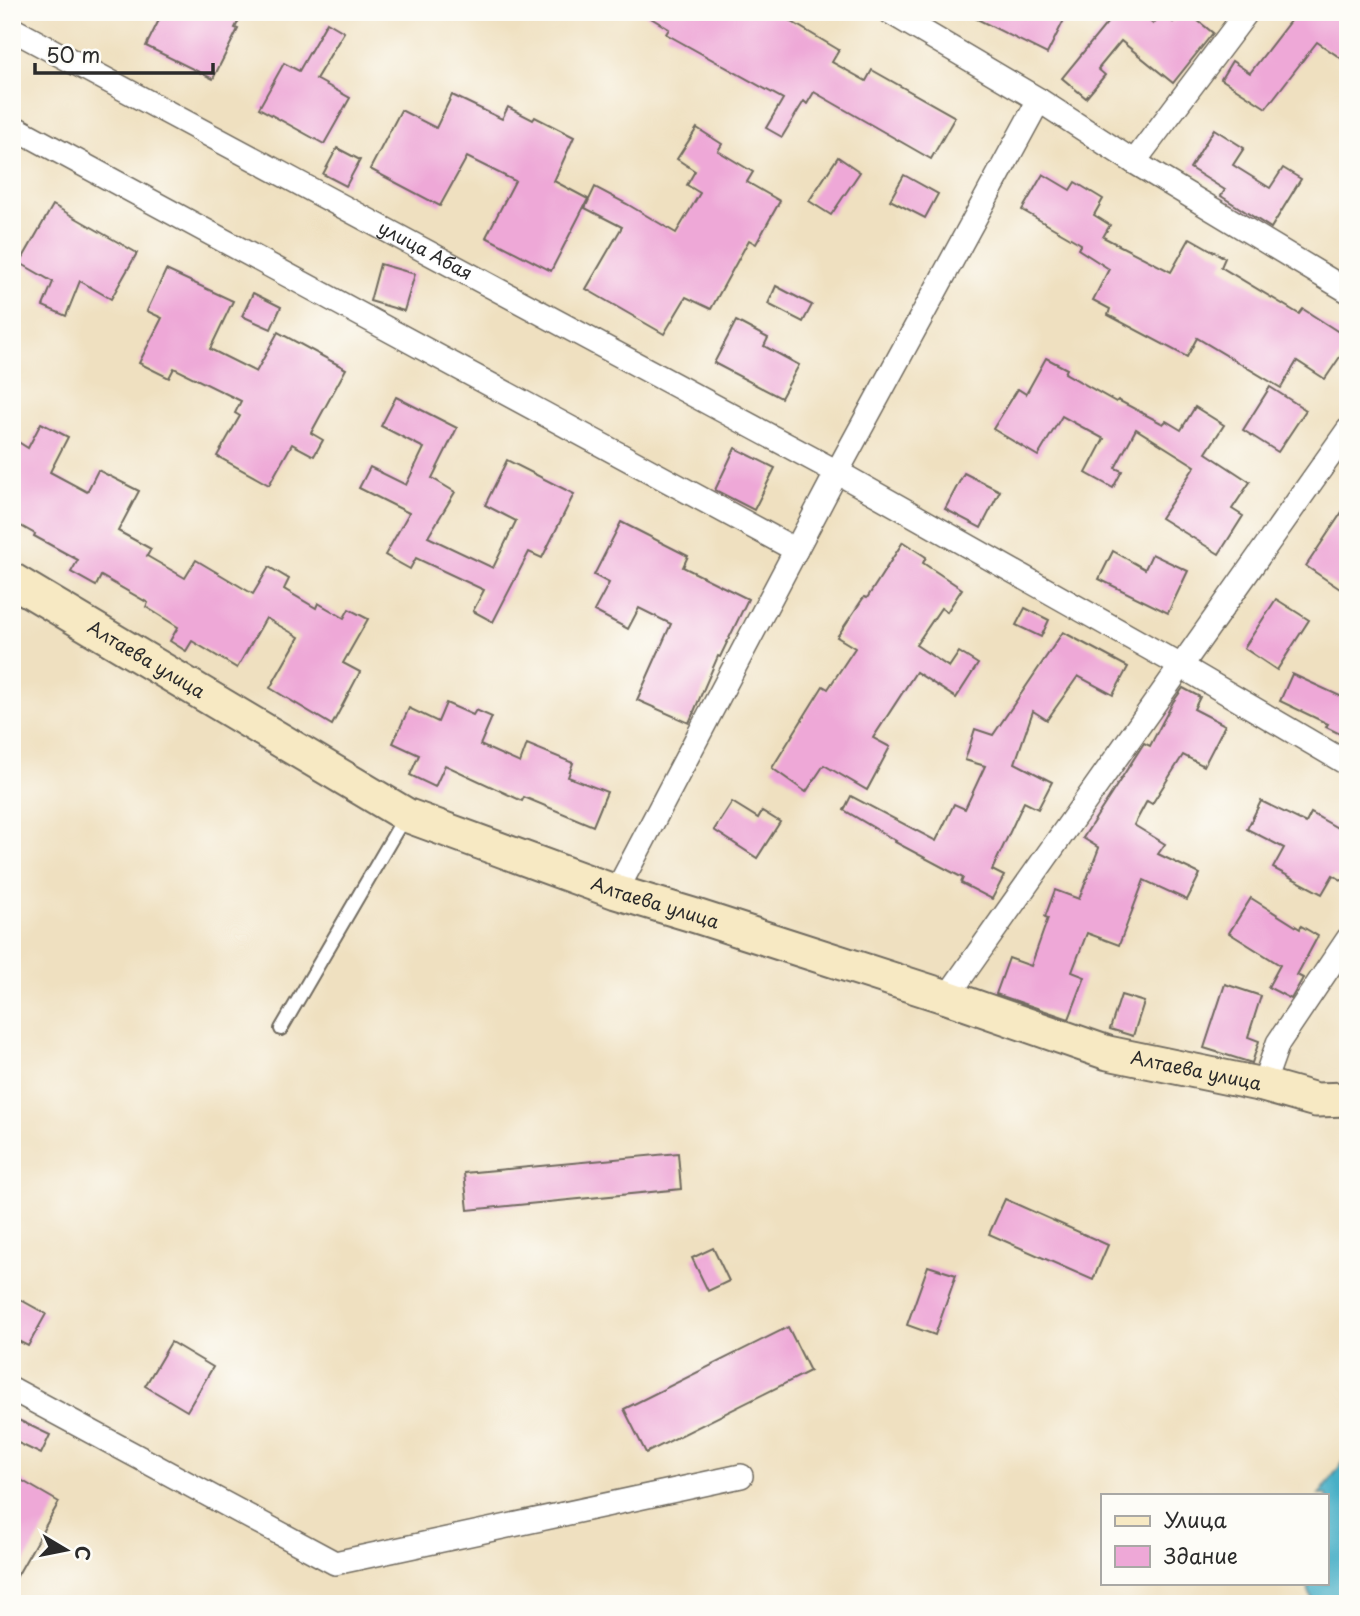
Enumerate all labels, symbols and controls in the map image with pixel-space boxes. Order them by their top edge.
scale bar [35,32,214,76]
text: 50 m [46,38,100,70]
street label: улица Абая [374,213,478,286]
street label: Алтаева улица [83,613,211,705]
street label: Алтаева улица [588,869,724,935]
street label: Алтаева улица [1129,1043,1265,1096]
legend [1101,1494,1328,1584]
text: Улица [1164,1503,1227,1535]
north arrow [32,1514,102,1584]
text: Здание [1164,1539,1238,1571]
text: С [69,1544,99,1563]

